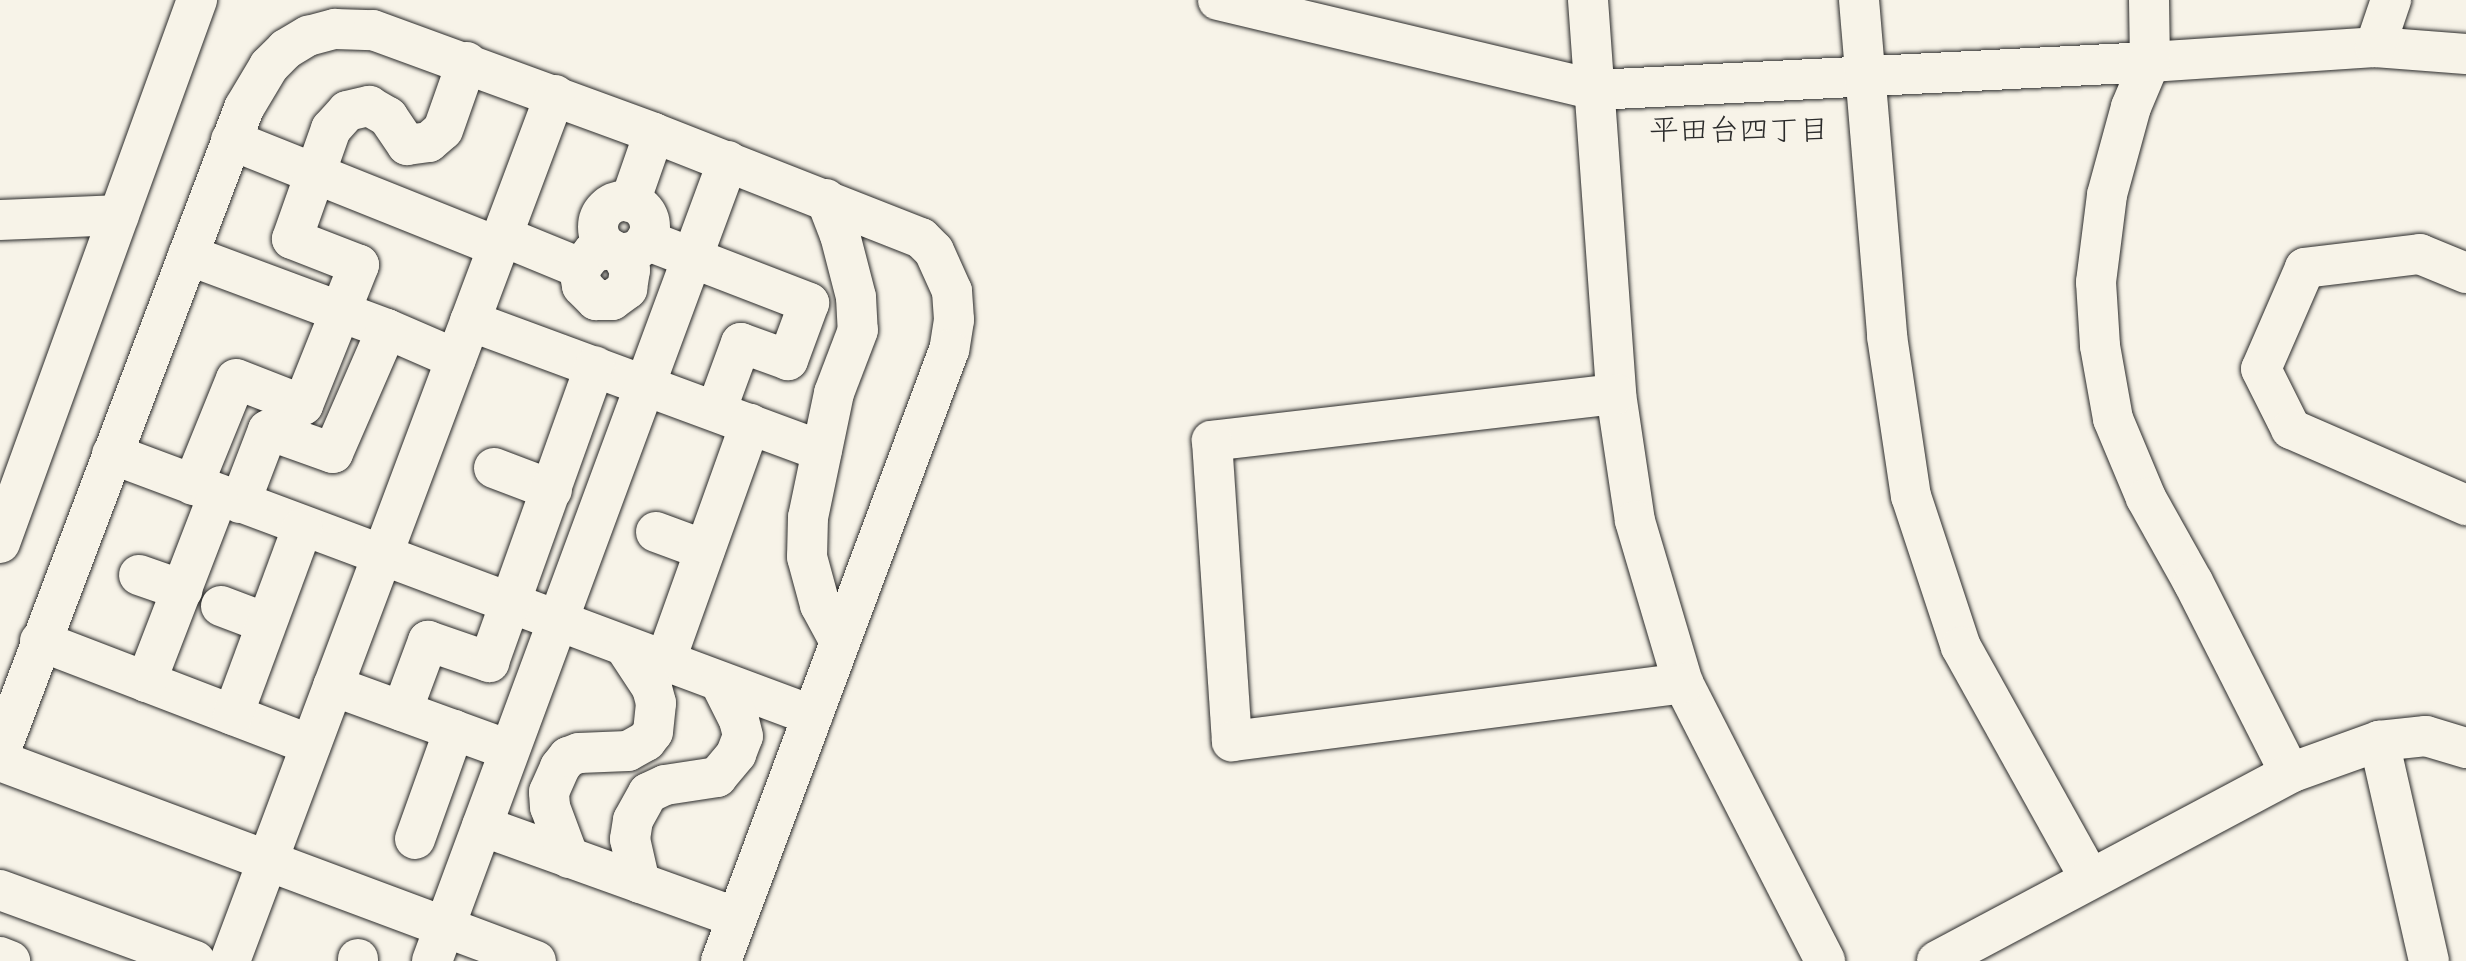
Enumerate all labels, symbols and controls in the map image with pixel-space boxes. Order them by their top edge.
district label: 平田台四丁目 [1649,113,1829,149]

